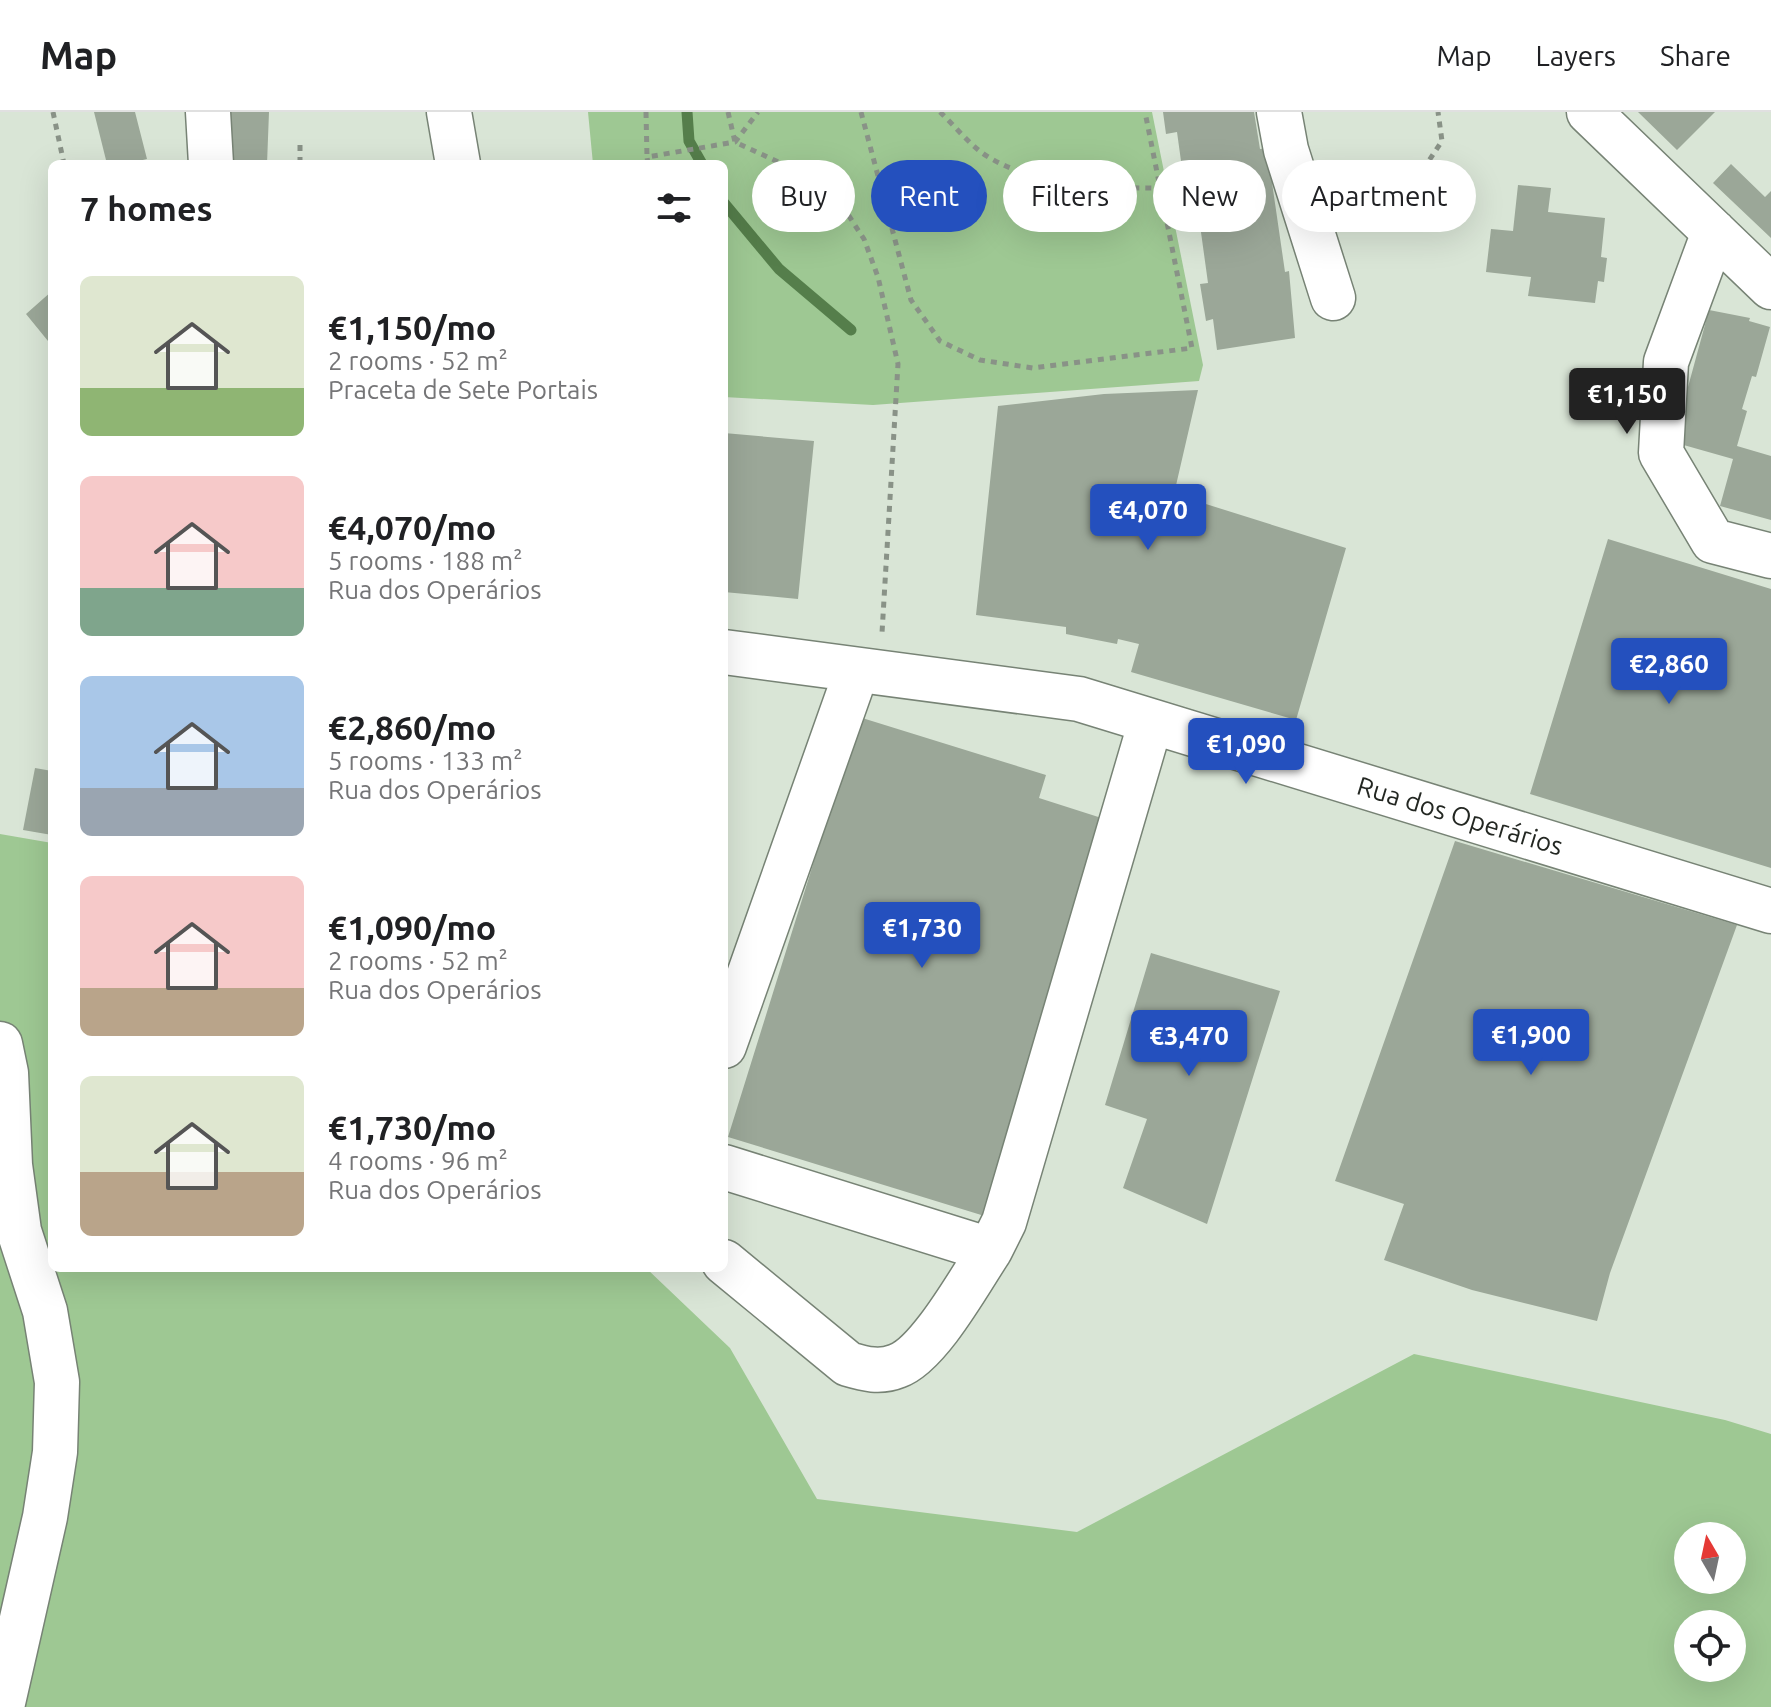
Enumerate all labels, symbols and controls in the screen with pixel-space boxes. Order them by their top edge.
text: Map [40,34,117,76]
text: Map [1436,40,1492,71]
text: Layers [1536,40,1616,71]
text: Share [1660,40,1731,71]
chip: Buy [752,160,855,232]
chip: Rent [871,160,987,232]
chip: Filters [1003,160,1137,232]
chip: New [1153,160,1266,232]
chip: Apartment [1282,160,1476,232]
icon: filters [652,186,696,230]
text: 7 homes [80,189,213,227]
icon: home [144,308,240,404]
text: €1,150/mo [328,308,496,346]
text: 2 rooms · 52 m² [328,346,508,375]
pin: €1,150 [1562,368,1692,436]
text: Praceta de Sete Portais [328,375,598,404]
text: €1,150 [1587,379,1667,408]
pin: €4,070 [1083,484,1213,552]
text: €4,070 [1108,495,1188,524]
icon: home [144,508,240,604]
text: €4,070/mo [328,508,496,546]
text: 5 rooms · 188 m² [328,546,523,575]
text: Rua dos Operários [328,575,542,604]
pin: €2,860 [1604,638,1734,706]
text: €2,860 [1629,649,1709,678]
icon: home [144,708,240,804]
text: €2,860/mo [328,708,496,746]
pin: €1,090 [1181,718,1311,786]
text: €1,090 [1206,729,1286,758]
text: 5 rooms · 133 m² [328,746,523,775]
street label: Rua dos Operários [1354,770,1567,861]
text: Rua dos Operários [328,775,542,804]
pin: €1,730 [857,902,987,970]
icon: home [144,908,240,1004]
text: €1,090/mo [328,908,496,946]
text: €1,730 [882,913,962,942]
text: 2 rooms · 52 m² [328,946,508,975]
text: Rua dos Operários [328,975,542,1004]
pin: €1,900 [1466,1009,1596,1077]
pin: €3,470 [1124,1010,1254,1078]
text: €1,900 [1491,1020,1571,1049]
text: €3,470 [1149,1021,1229,1050]
icon: home [144,1108,240,1204]
text: €1,730/mo [328,1108,496,1146]
text: 4 rooms · 96 m² [328,1146,508,1175]
text: Rua dos Operários [328,1175,542,1204]
north arrow [1674,1522,1746,1594]
map controls [1674,1522,1746,1682]
button: locate [1674,1610,1746,1682]

